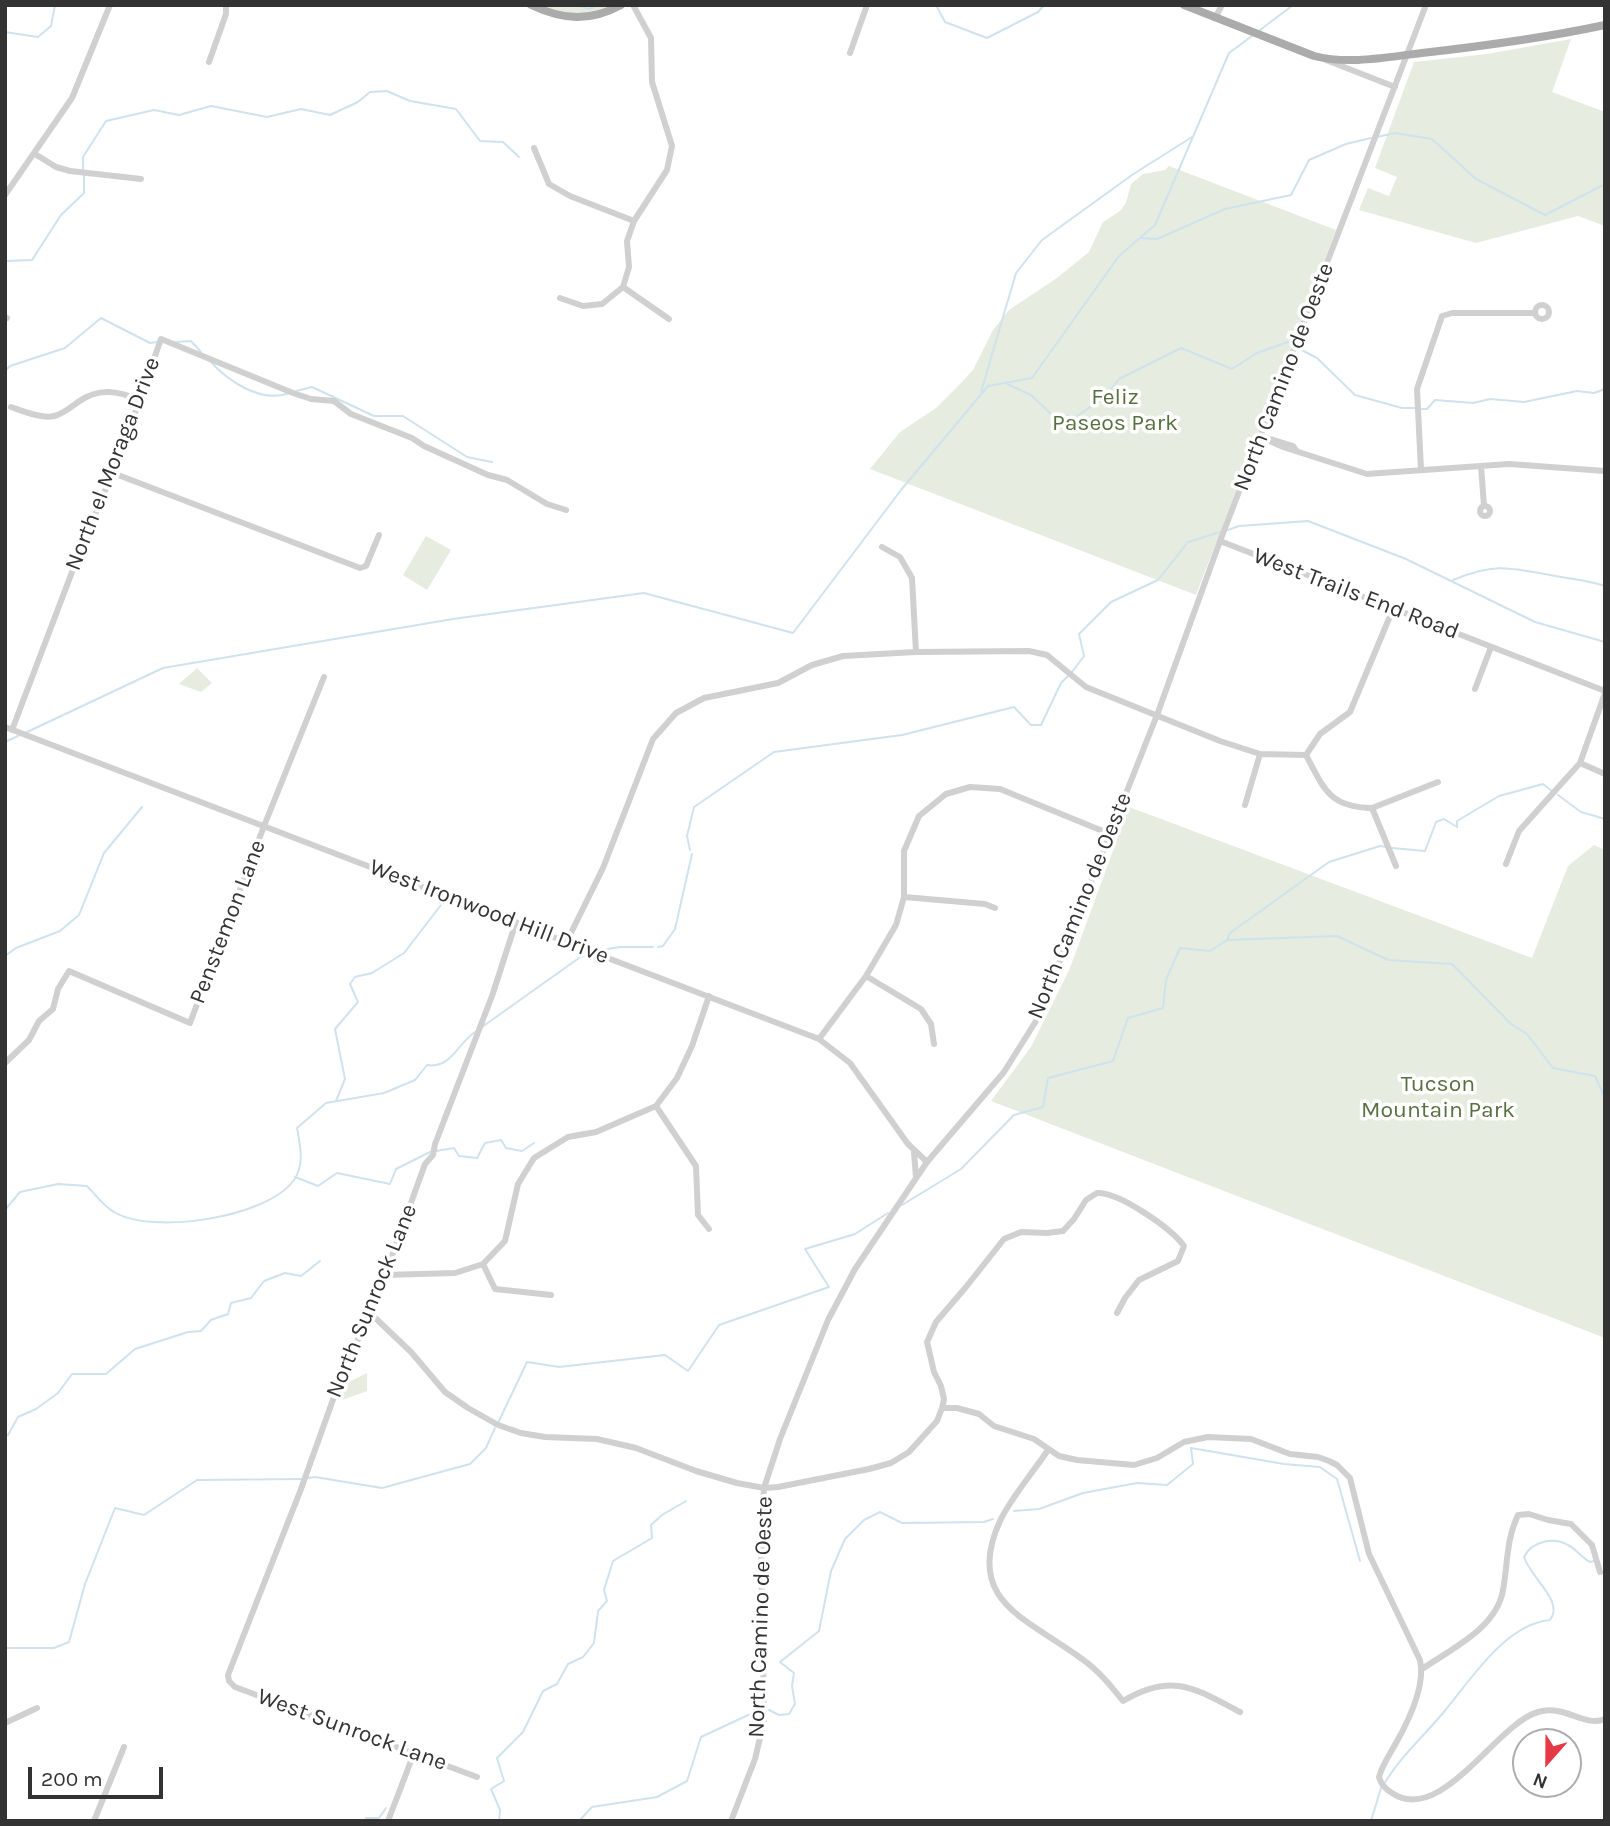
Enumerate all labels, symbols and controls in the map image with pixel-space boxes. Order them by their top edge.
street label: North Camino de Oeste [1228,259,1340,495]
street label: North el Moraga Drive [60,353,166,575]
park label: Feliz Paseos Park [1052,383,1178,437]
street label: West Trails End Road [1249,542,1463,646]
street label: North Camino de Oeste [1022,789,1138,1023]
street label: Penstemon Lane [184,836,272,1008]
street label: West Ironwood Hill Drive [365,854,613,970]
park label: Tucson Mountain Park [1361,1070,1515,1124]
street label: North Sunrock Lane [321,1200,423,1402]
street label: North Camino de Oeste [743,1496,779,1738]
street label: West Sunrock Lane [253,1683,451,1777]
north arrow [1512,1728,1582,1798]
scale bar [32,1752,166,1796]
text: 200 m [41,1767,103,1791]
text: N [1530,1768,1550,1793]

